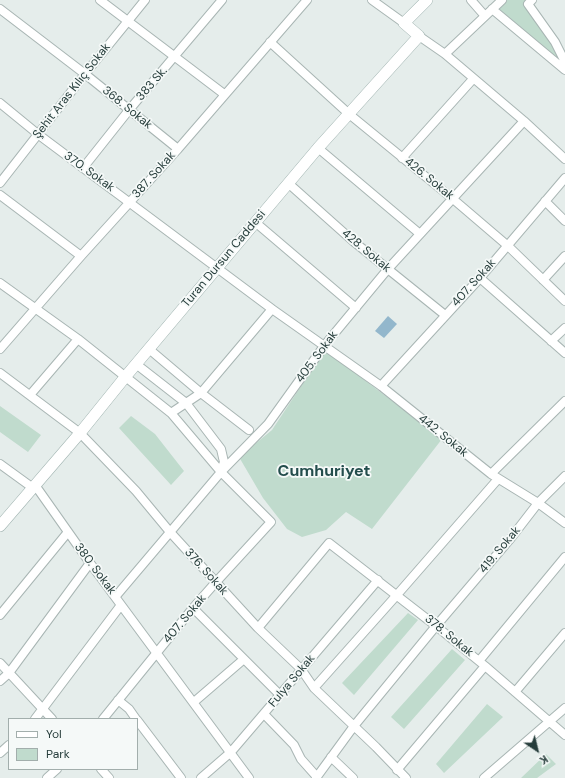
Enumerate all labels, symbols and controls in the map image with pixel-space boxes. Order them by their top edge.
street label: Şehit Aras Kılıç Sokak [30,40,114,142]
street label: 383 Sk. [133,64,171,104]
street label: 368. Sokak [99,83,155,133]
street label: 370. Sokak [61,149,117,195]
street label: 387. Sokak [129,149,179,201]
street label: 426. Sokak [401,155,457,203]
street label: Turan Dursun Caddesi [179,207,269,311]
street label: 428. Sokak [339,226,393,276]
street label: 407. Sokak [449,256,499,310]
street label: 405. Sokak [293,328,341,386]
street label: 442. Sokak [415,412,471,460]
district label: Cumhuriyet [278,462,370,482]
street label: 419. Sokak [476,524,524,576]
street label: 380. Sokak [71,541,119,597]
street label: 376. Sokak [181,546,231,598]
street label: 407. Sokak [160,592,210,646]
street label: 378. Sokak [422,612,476,660]
street label: Fulya Sokak [266,652,318,710]
legend [8,718,138,770]
text: Yol [46,726,62,742]
north arrow [517,730,557,770]
text: Park [46,746,70,762]
text: K [537,752,551,768]

